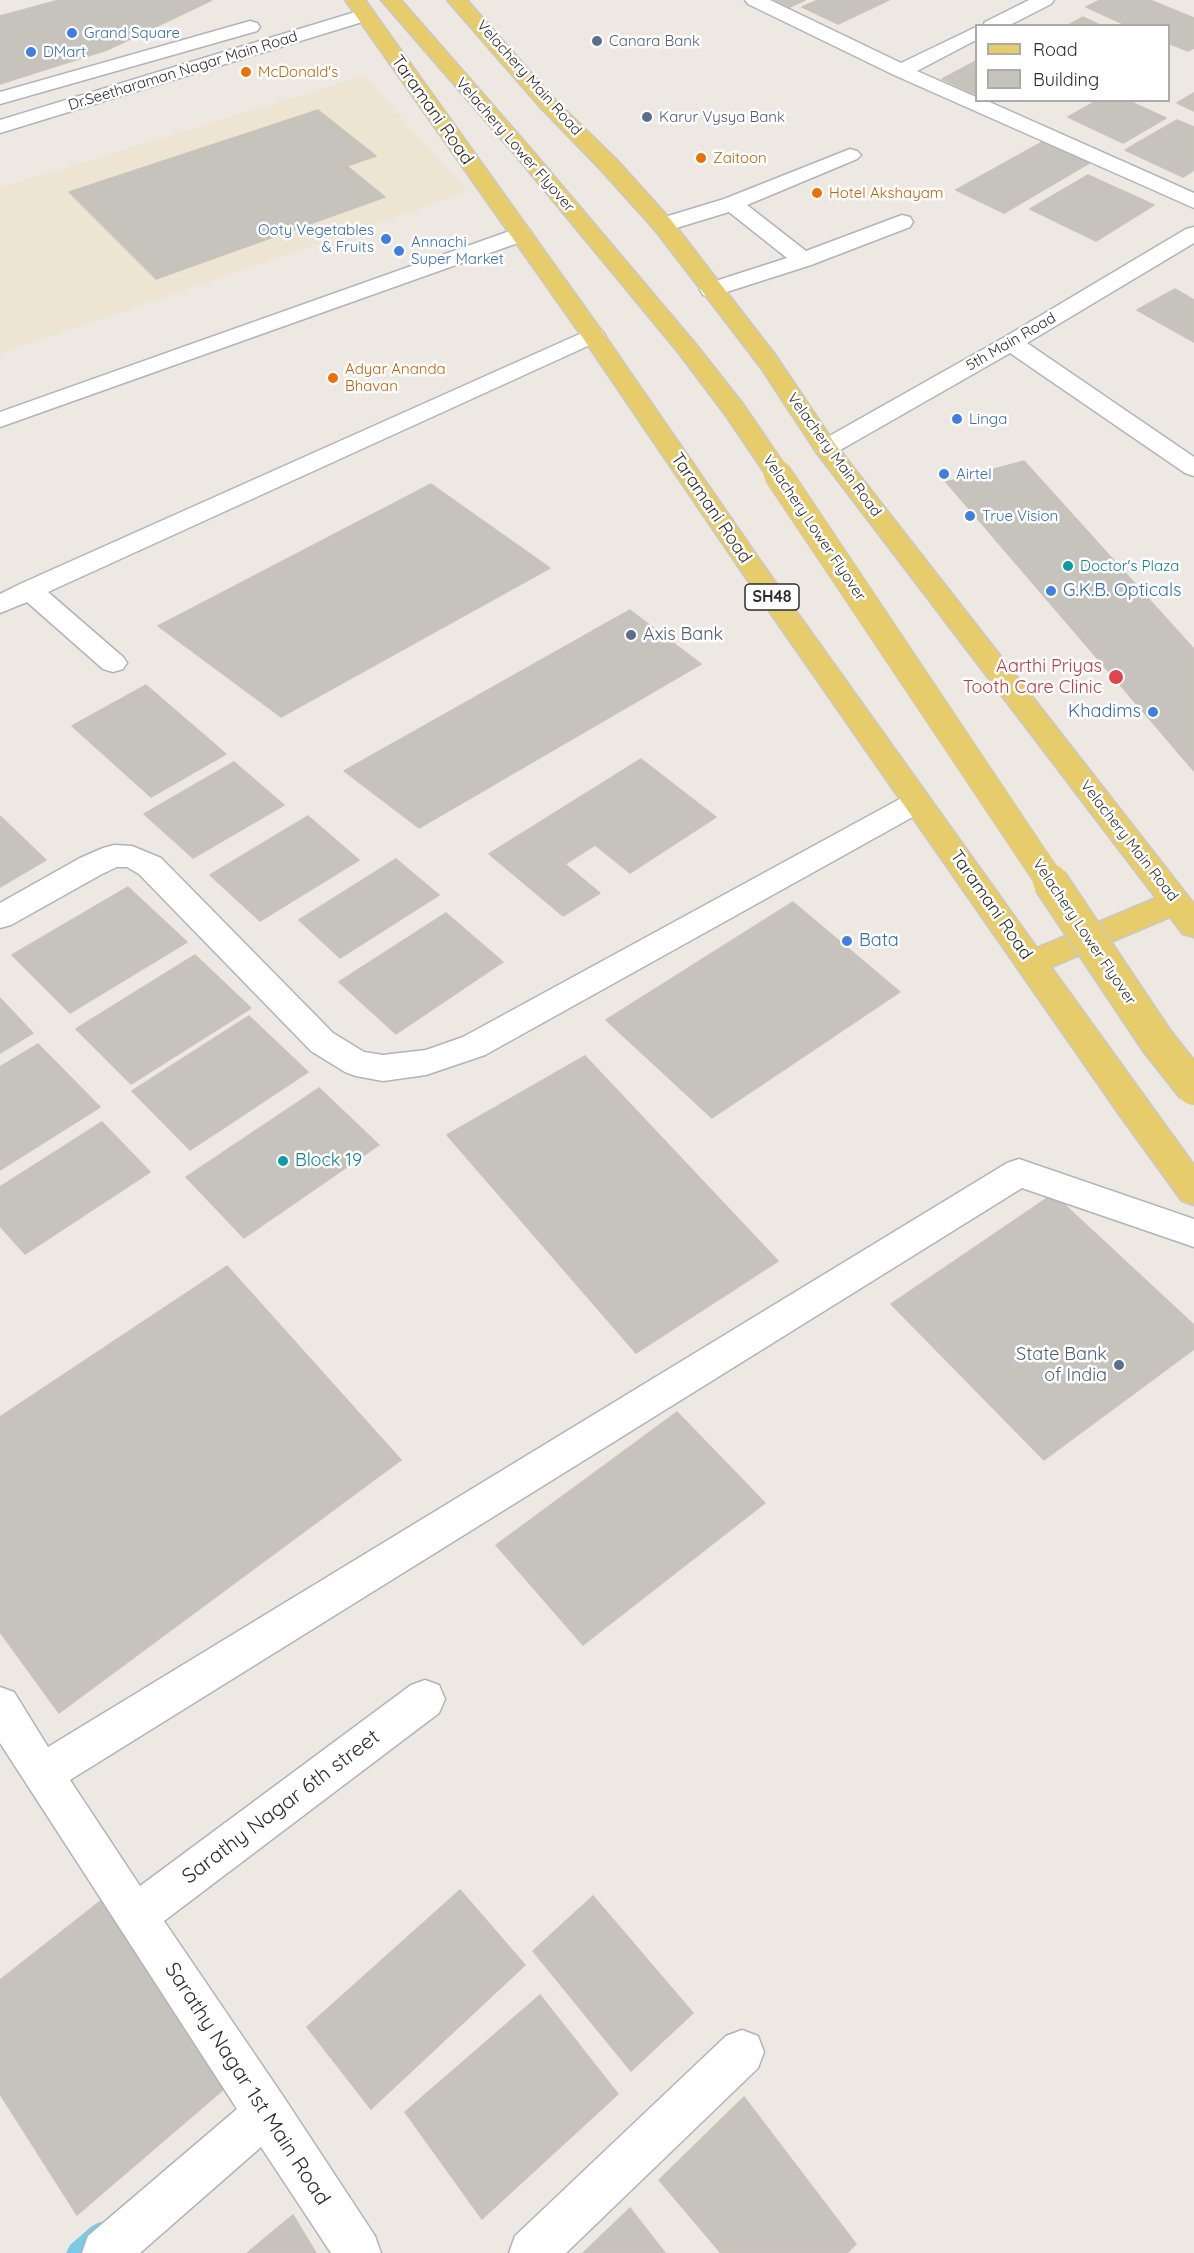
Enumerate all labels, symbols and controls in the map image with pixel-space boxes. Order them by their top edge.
street label: Velachery Main Road [473,17,585,139]
place label: Grand Square [84,24,180,42]
legend [975,24,1170,102]
marker: Grand Square [65,26,79,40]
street label: Dr.Seetharaman Nagar Main Road [66,27,300,115]
place label: Canara Bank [609,32,700,50]
marker: Canara Bank [590,34,604,48]
text: Road [1033,38,1078,61]
place label: DMart [43,43,86,61]
marker: DMart [24,45,38,59]
street label: Taramani Road [386,51,478,169]
place label: McDonald's [258,63,338,81]
marker: McDonald's [239,65,253,79]
text: Building [1033,68,1099,91]
street label: Velachery Lower Flyover [452,74,578,216]
place label: Karur Vysya Bank [659,108,785,126]
marker: Karur Vysya Bank [640,110,654,124]
place label: Zaitoon [713,149,767,167]
marker: Zaitoon [694,151,708,165]
place label: Hotel Akshayam [829,184,943,202]
marker: Hotel Akshayam [810,186,824,200]
place label: Ooty Vegetables & Fruits [258,221,374,256]
marker: Ooty Vegetables & Fruits [379,232,393,246]
place label: Annachi Super Market [411,233,504,268]
marker: Annachi Super Market [392,244,406,258]
street label: 5th Main Road [963,309,1059,375]
place label: Adyar Ananda Bhavan [345,360,446,395]
marker: Adyar Ananda Bhavan [326,371,340,385]
street label: Velachery Main Road [783,390,885,520]
place label: Linga [969,410,1007,428]
marker: Linga [950,412,964,426]
street label: Taramani Road [666,449,756,567]
street label: Velachery Lower Flyover [759,452,869,604]
place label: Airtel [956,465,992,483]
marker: Airtel [937,467,951,481]
place label: True Vision [982,507,1058,525]
marker: True Vision [963,509,977,523]
place label: Doctor's Plaza [1080,557,1179,575]
marker: Doctor's Plaza [1061,559,1075,573]
place label: G.K.B. Opticals [1063,580,1182,602]
road number: SH48 [745,584,799,610]
marker: G.K.B. Opticals [1044,584,1058,598]
place label: Axis Bank [643,624,723,646]
marker: Axis Bank [624,628,638,642]
place label: Aarthi Priyas Tooth Care Clinic [963,656,1102,698]
marker: Aarthi Priyas Tooth Care Clinic [1107,668,1125,686]
place label: Khadims [1068,701,1141,723]
marker: Khadims [1146,705,1160,719]
street label: Velachery Main Road [1076,777,1182,905]
street label: Taramani Road [945,846,1037,964]
street label: Velachery Lower Flyover [1029,856,1139,1008]
place label: Bata [859,930,899,952]
marker: Bata [840,934,854,948]
place label: Block 19 [295,1150,362,1172]
marker: Block 19 [276,1154,290,1168]
place label: State Bank of India [1016,1344,1107,1386]
marker: State Bank of India [1112,1358,1126,1372]
street label: Sarathy Nagar 6th street [177,1724,385,1890]
street label: Sarathy Nagar 1st Main Road [159,1958,335,2210]

